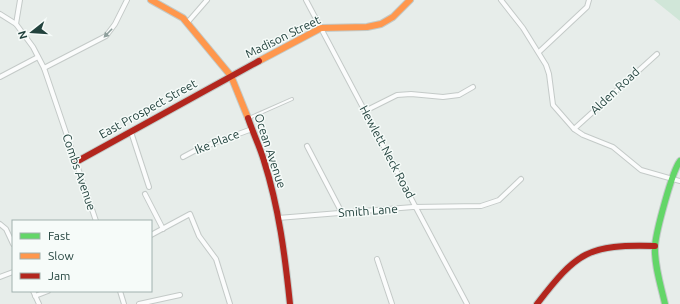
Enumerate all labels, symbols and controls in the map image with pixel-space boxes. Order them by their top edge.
north arrow [12,12,52,52]
street label: Madison Street [243,13,323,60]
one-way arrow [103,28,113,38]
text: N [15,29,29,41]
street label: Alden Road [588,65,642,116]
street label: East Prospect Street [97,76,199,141]
street label: Hewlett Neck Road [357,103,417,201]
street label: Ocean Avenue [252,112,289,190]
street label: Ike Place [193,127,241,156]
street label: Combs Avenue [60,132,99,212]
street label: Smith Lane [338,202,398,219]
legend [12,220,152,292]
text: Fast [48,229,70,242]
text: Slow [48,249,74,262]
text: Jam [48,269,70,282]

